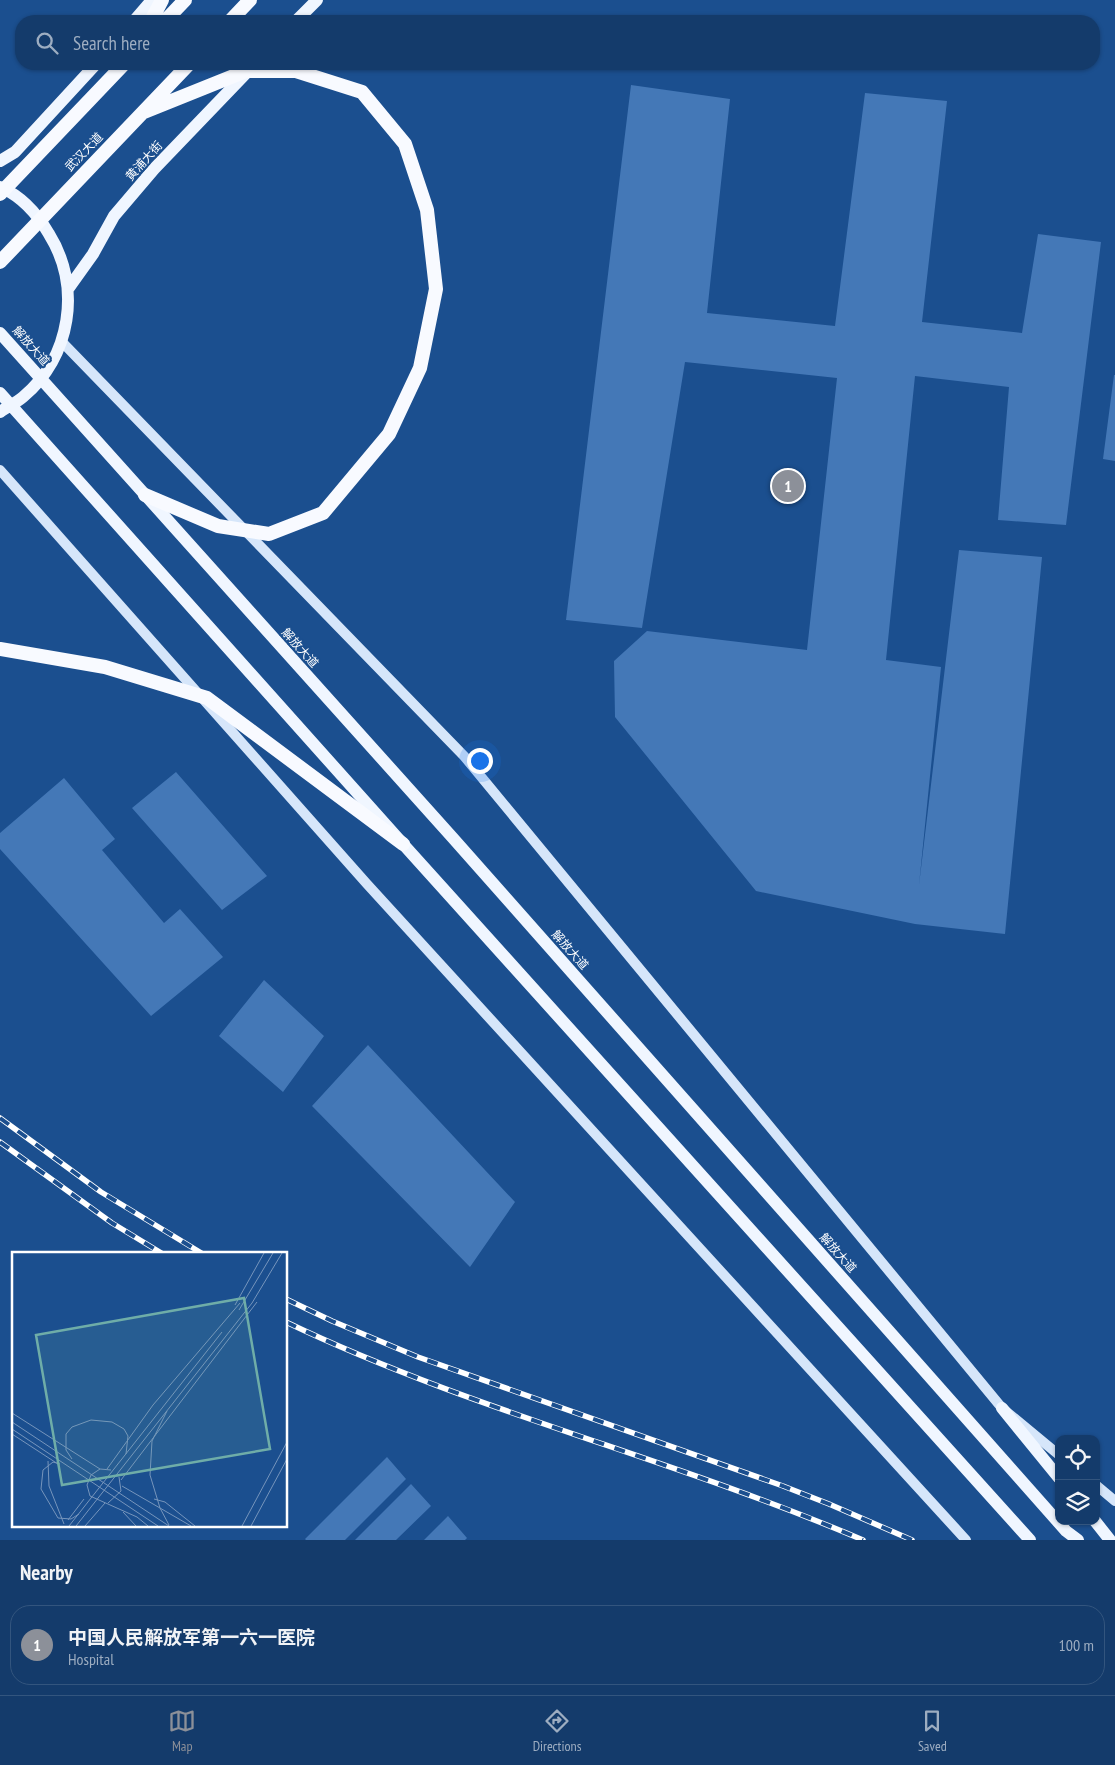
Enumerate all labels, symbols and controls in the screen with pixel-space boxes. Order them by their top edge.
search box [15,15,1100,70]
icon: search [33,29,61,57]
text: Search here [73,31,150,55]
street label: 武汉大道 [62,129,106,174]
street label: 黄浦大街 [122,138,165,184]
street label: 解放大道 [10,323,53,369]
pin: 1 [772,467,804,505]
street label: 解放大道 [279,625,322,671]
your location [467,748,493,774]
street label: 解放大道 [549,927,592,973]
street label: 解放大道 [817,1230,860,1276]
inset map [12,1252,288,1528]
map controls [1055,1435,1100,1525]
button: locate [1055,1435,1100,1480]
button: layers [1055,1480,1100,1525]
text: Nearby [20,1559,73,1586]
text: 中国人民解放军第一六一医院 [68,1625,315,1649]
text: 1 [33,1635,41,1655]
text: 100 m [1059,1635,1094,1655]
text: Hospital [68,1649,114,1669]
tab: Map [168,1707,196,1755]
tab: Directions [533,1707,581,1755]
tab: Saved [918,1707,947,1755]

